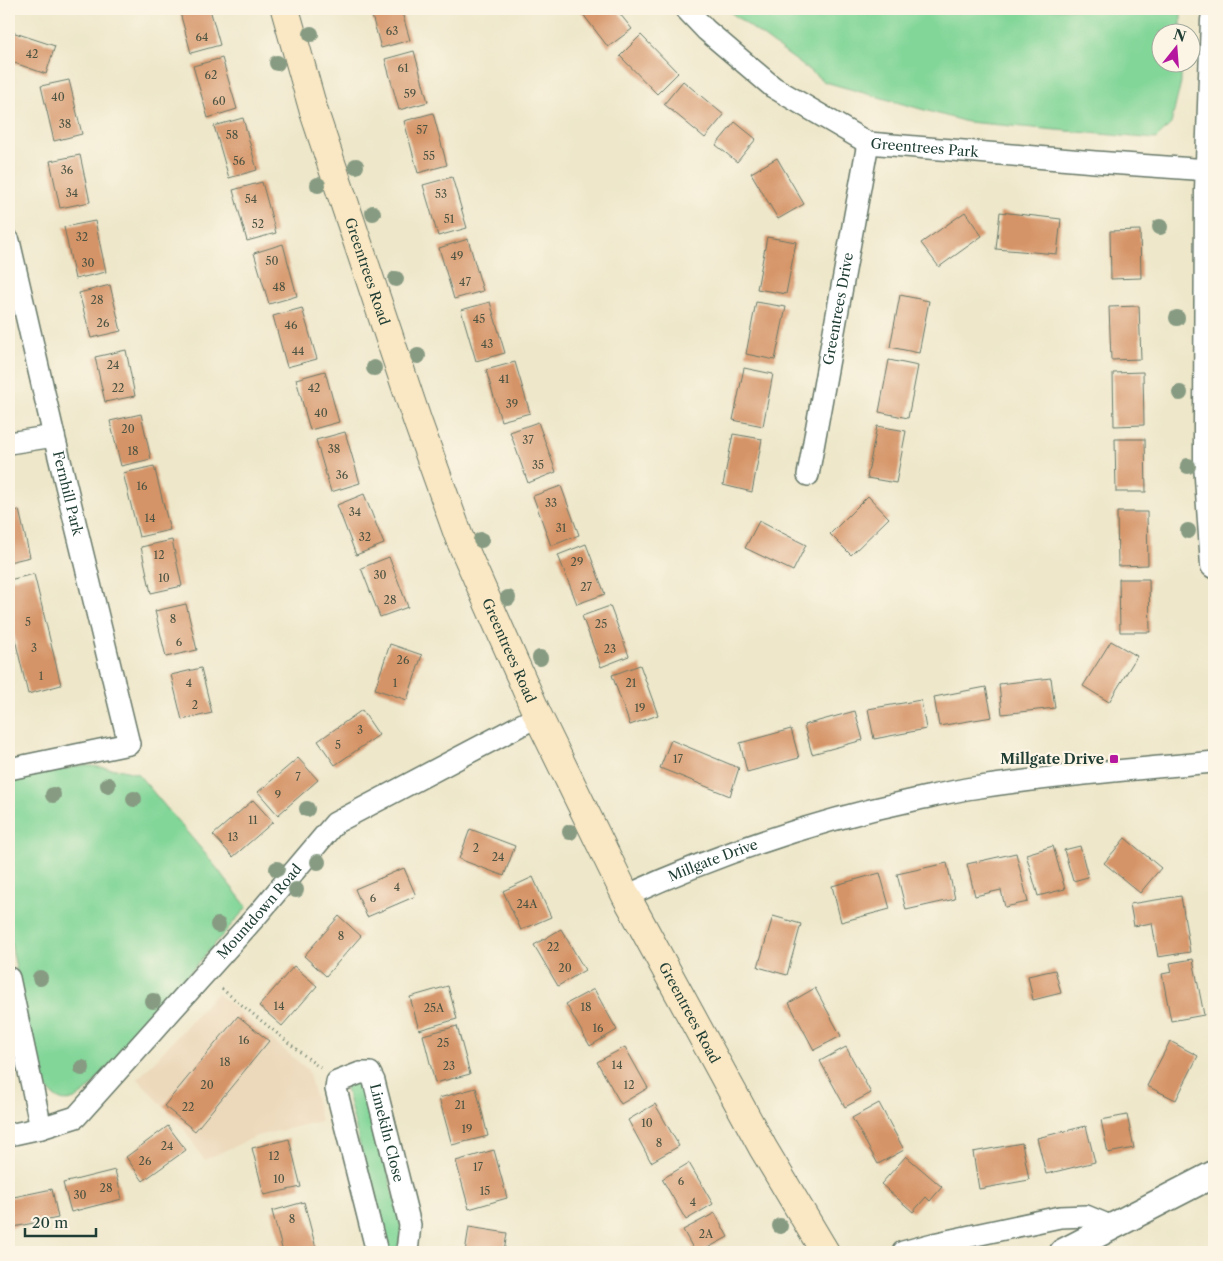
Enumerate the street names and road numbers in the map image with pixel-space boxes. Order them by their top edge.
street label: Greentrees Park [870,134,980,161]
street label: Greentrees Road [341,215,394,328]
street label: Greentrees Drive [819,251,857,366]
street label: Fernhill Park [49,449,87,538]
street label: Greentrees Road [478,595,540,706]
street label: Millgate Drive [665,835,760,886]
street label: Mountdown Road [213,860,306,963]
street label: Greentrees Road [655,959,724,1067]
street label: Limekiln Close [366,1082,408,1184]

